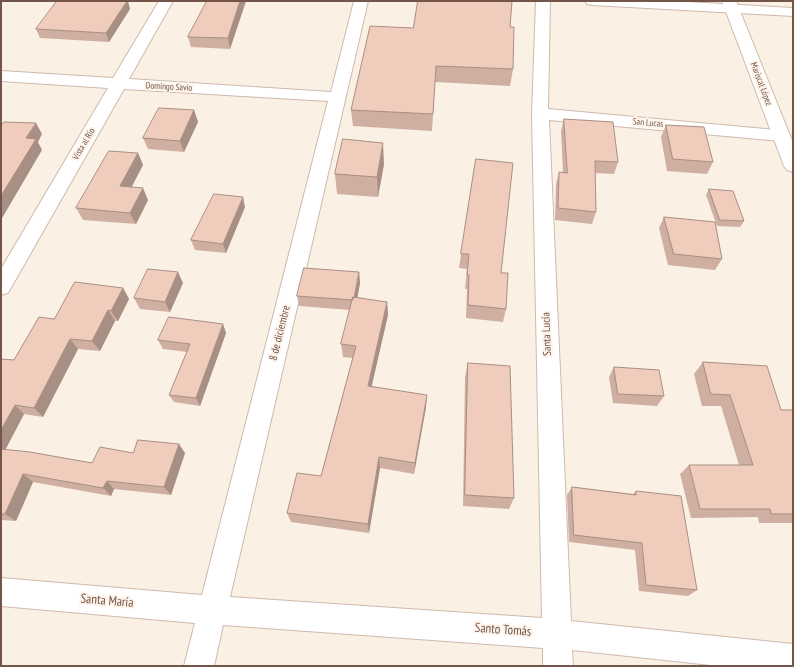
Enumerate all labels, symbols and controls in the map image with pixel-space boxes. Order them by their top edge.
street label: Mariscal López [748,61,774,107]
street label: Domingo Savio [145,80,193,94]
street label: San Lucas [632,116,664,130]
street label: Vista al Río [71,126,97,162]
street label: 8 de diciembre [267,304,293,362]
street label: Santa Lucía [540,312,554,356]
street label: Santa María [80,591,134,611]
street label: Santo Tomás [474,620,532,640]

